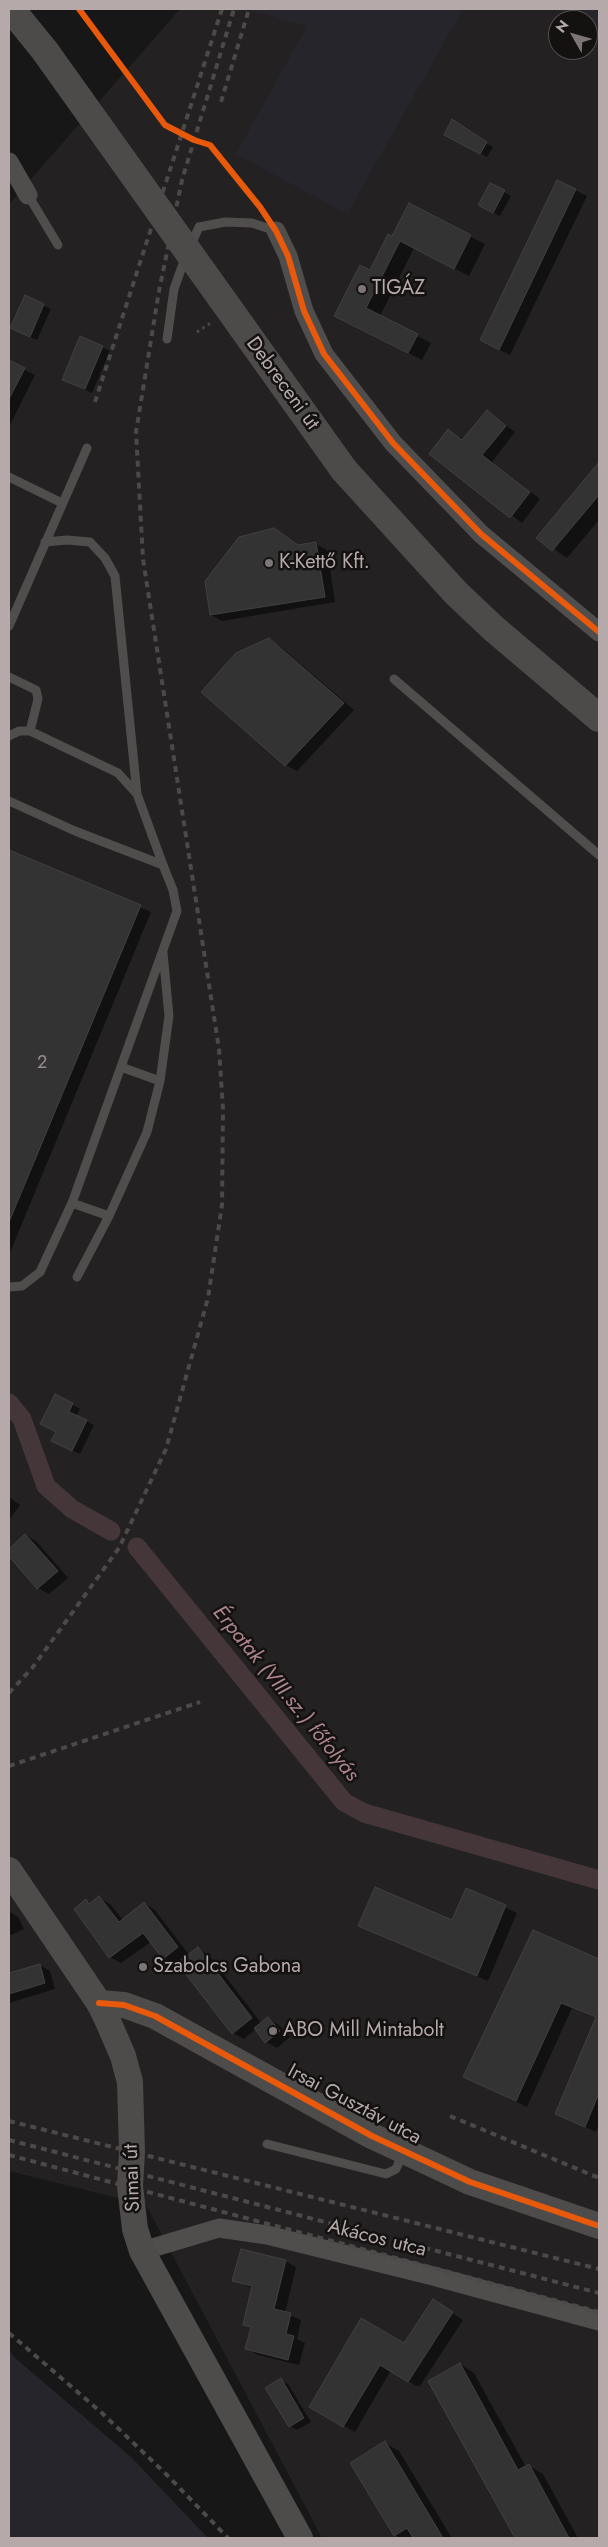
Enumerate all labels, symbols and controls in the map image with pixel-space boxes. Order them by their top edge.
north arrow [548,10,598,60]
text: N [551,16,573,37]
place label: TIGÁZ [372,277,425,301]
marker: TIGÁZ [356,283,368,295]
street label: Debreceni út [240,333,324,435]
place label: K-Kettő Kft. [279,551,370,575]
marker: K-Kettő Kft. [263,557,275,569]
house number: 2 [37,1053,47,1075]
water label: Érpatak (VIII.sz.) főfolyás [206,1601,364,1787]
place label: Szabolcs Gabona [153,1955,301,1979]
marker: Szabolcs Gabona [137,1961,149,1973]
place label: ABO Mill Mintabolt [283,2019,444,2043]
marker: ABO Mill Mintabolt [267,2025,279,2037]
street label: Irsai Gusztáv utca [283,2060,425,2150]
street label: Simai út [120,2144,146,2212]
street label: Akácos utca [325,2215,429,2263]

